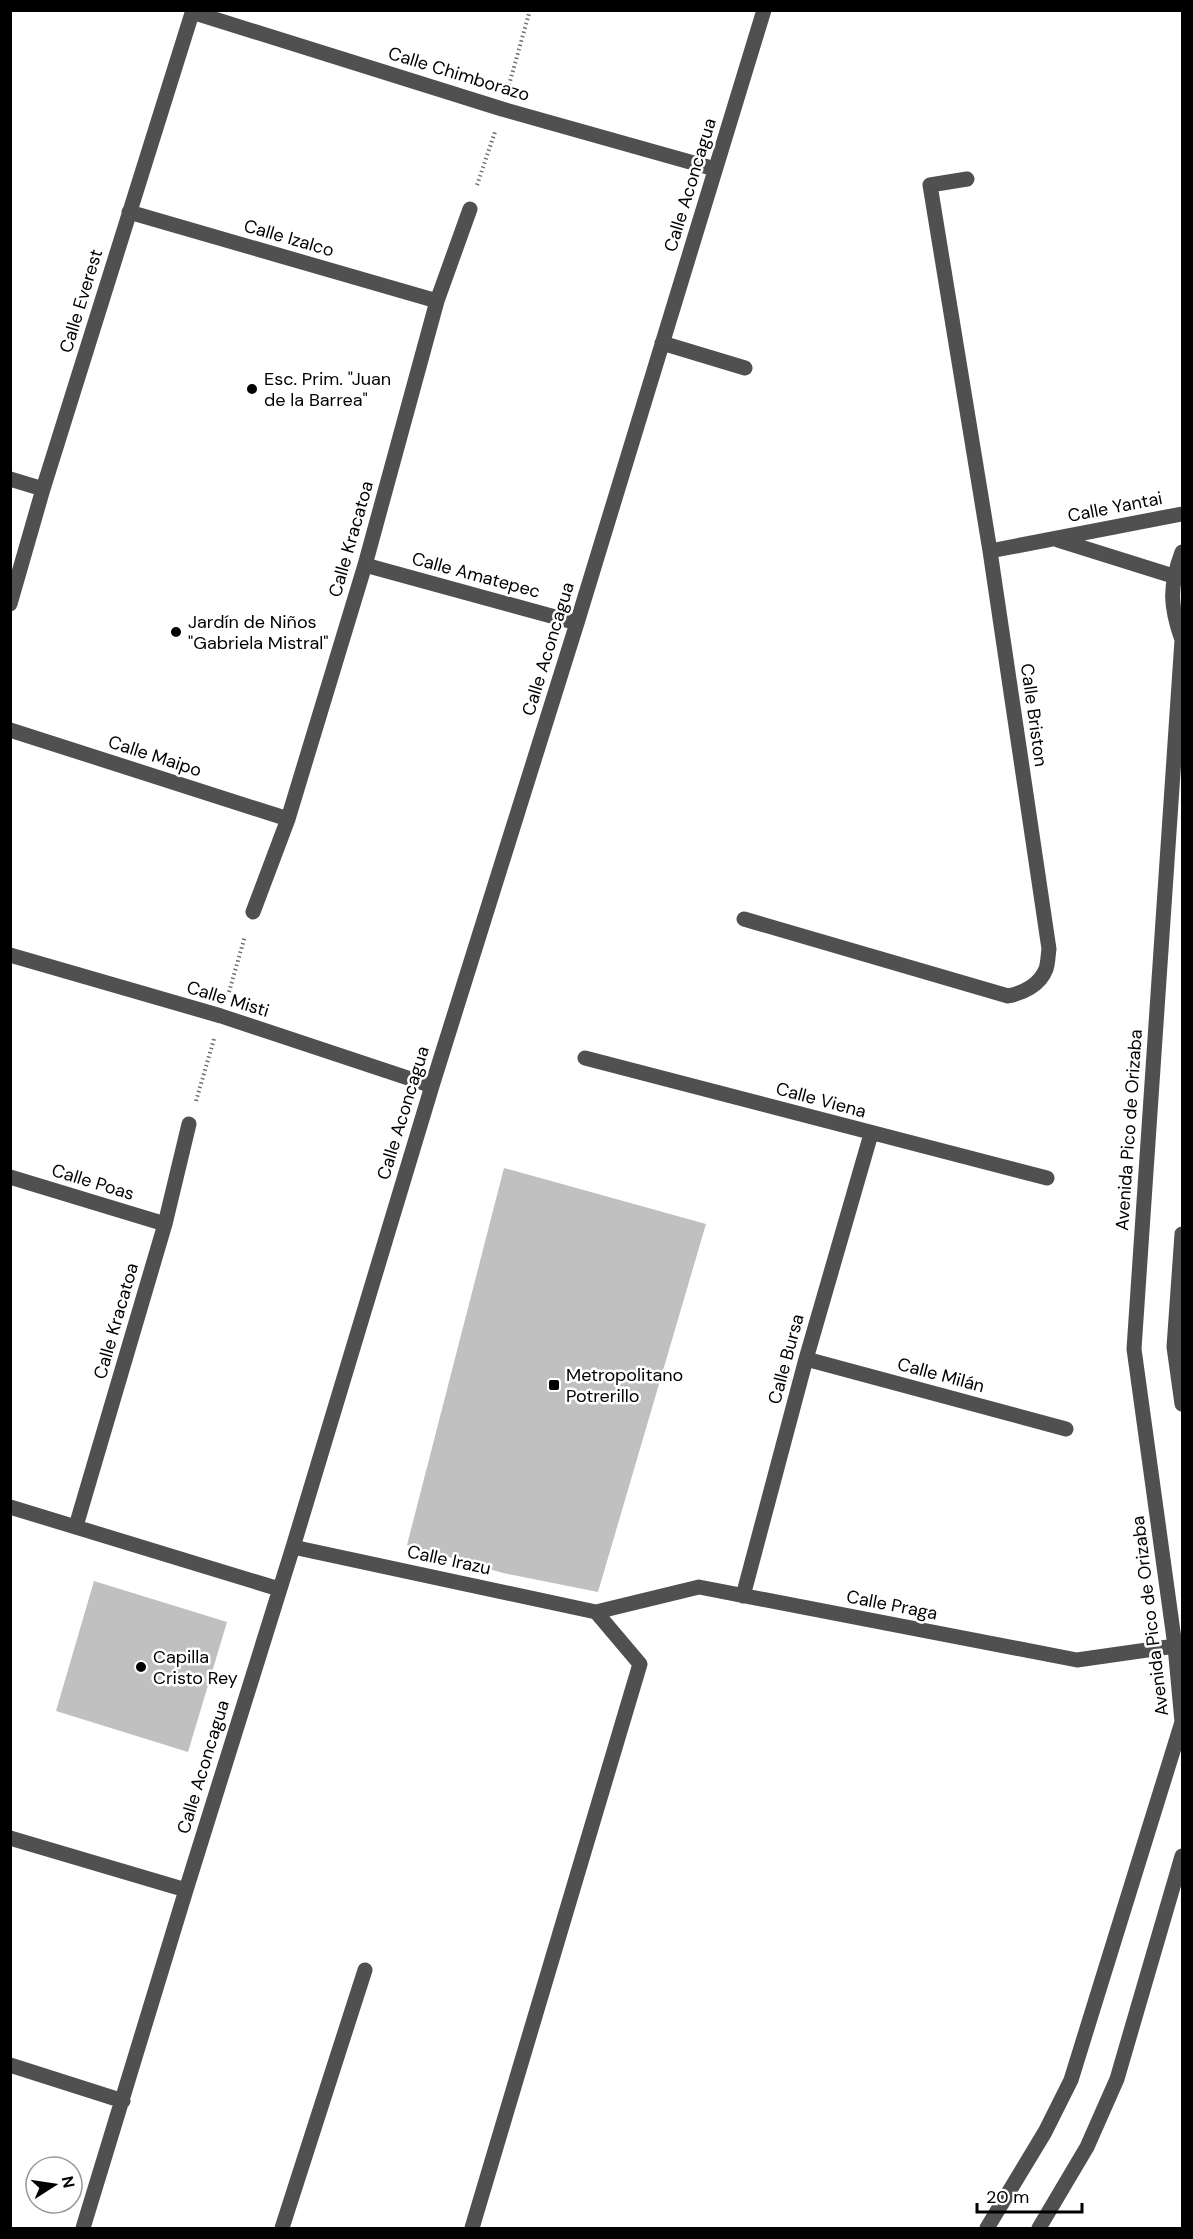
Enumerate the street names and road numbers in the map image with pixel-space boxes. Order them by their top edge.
street label: Calle Chimborazo [385,41,533,107]
street label: Calle Aconcagua [658,115,722,255]
street label: Calle Izalco [241,214,337,262]
street label: Calle Everest [54,246,108,356]
street label: Calle Kracatoa [323,478,379,600]
street label: Calle Yantai [1066,486,1164,528]
street label: Calle Amatepec [409,546,543,604]
street label: Calle Aconcagua [516,579,580,719]
street label: Calle Briston [1015,662,1053,768]
street label: Calle Maipo [105,730,205,782]
street label: Calle Misti [184,975,272,1023]
street label: Avenida Pico de Orizaba [1110,1029,1148,1231]
street label: Calle Aconcagua [371,1043,435,1183]
street label: Calle Viena [773,1076,869,1124]
street label: Calle Poas [49,1158,137,1206]
street label: Calle Kracatoa [88,1260,144,1382]
street label: Calle Bursa [762,1311,810,1407]
street label: Calle Milán [895,1352,987,1398]
street label: Avenida Pico de Orizaba [1126,1514,1174,1718]
street label: Calle Irazu [405,1539,493,1581]
street label: Calle Praga [844,1584,940,1626]
street label: Calle Aconcagua [171,1697,235,1837]

